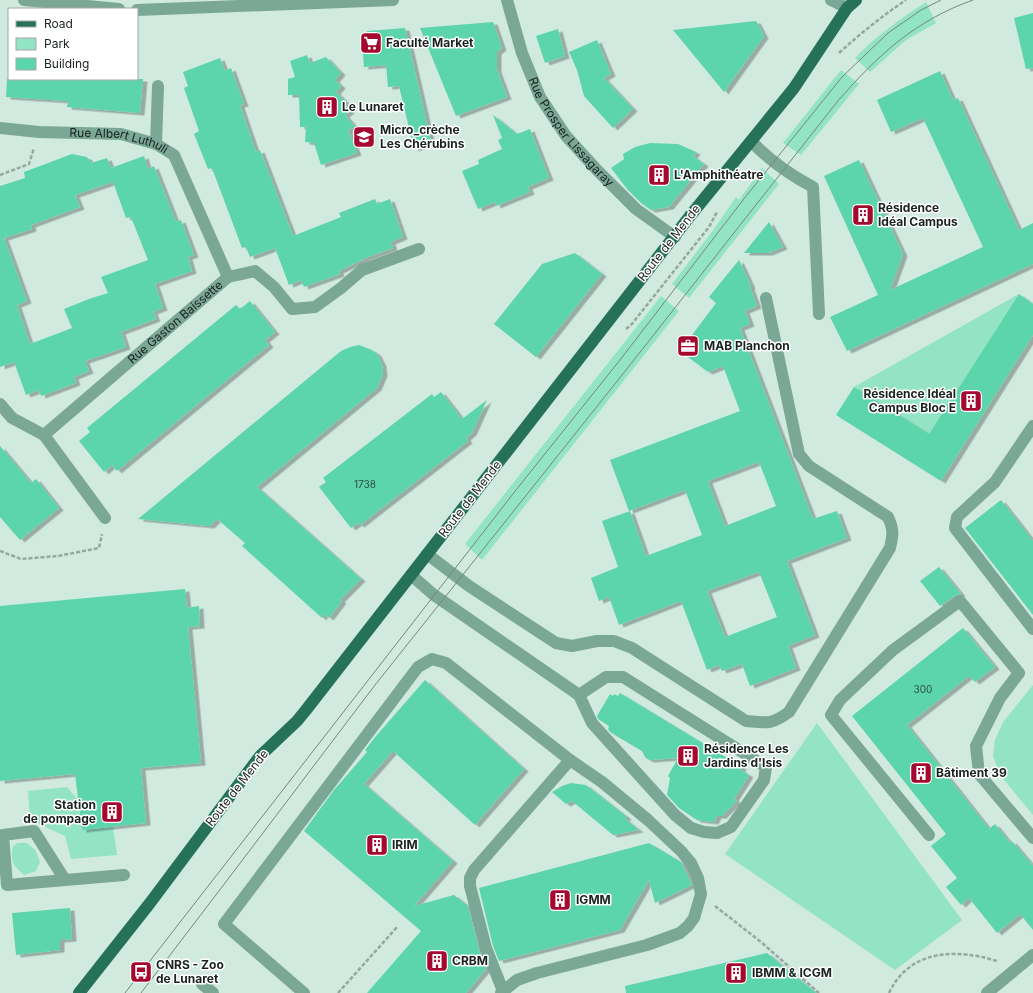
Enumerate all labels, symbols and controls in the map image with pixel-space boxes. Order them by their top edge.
legend [8,8,138,80]
text: Road [44,16,73,31]
supermarket icon: Faculté Market [358,30,384,56]
place label: Faculté Market [386,35,474,50]
text: Park [44,36,70,51]
text: Building [44,56,89,71]
street label: Rue Prosper Lissagaray [526,75,617,190]
building icon: Le Lunaret [314,94,340,120]
place label: Le Lunaret [342,99,404,114]
place label: Micro_crèche Les Chérubins [380,122,465,151]
school or university icon: Micro_crèche Les Chérubins [351,124,377,150]
street label: Rue Albert Luthuli [69,125,171,157]
building icon: L'Amphithéatre [646,162,672,188]
place label: L'Amphithéatre [674,167,763,182]
place label: Résidence Idéal Campus [878,200,958,229]
street label: Route de Mende [634,201,703,284]
building icon: Résidence Idéal Campus [850,202,876,228]
street label: Rue Gaston Baissette [124,277,225,367]
office icon: MAB Planchon [675,333,701,359]
place label: MAB Planchon [704,338,790,353]
place label: Résidence Idéal Campus Bloc E [863,386,956,415]
building icon: Résidence Idéal Campus Bloc E [958,388,984,414]
street label: Route de Mende [435,457,504,540]
house number: 1738 [354,478,376,490]
house number: 300 [914,683,932,695]
place label: Résidence Les Jardins d'Isis [704,741,789,770]
building icon: Résidence Les Jardins d'Isis [675,743,701,769]
street label: Route de Mende [202,746,271,829]
building icon: Bâtiment 39 [908,760,934,786]
place label: Bâtiment 39 [936,765,1007,780]
place label: Station de pompage [23,797,96,826]
building icon: Station de pompage [99,799,125,825]
building icon: IRIM [364,832,390,858]
place label: IRIM [392,837,418,852]
building icon: IGMM [547,887,573,913]
place label: IGMM [576,892,611,907]
building icon: CRBM [424,948,450,974]
place label: CRBM [452,953,488,968]
place label: CNRS - Zoo de Lunaret [156,957,224,986]
bus stop icon: CNRS - Zoo de Lunaret [128,959,154,985]
building icon: IBMM & ICGM [723,960,749,986]
place label: IBMM & ICGM [752,965,832,980]

